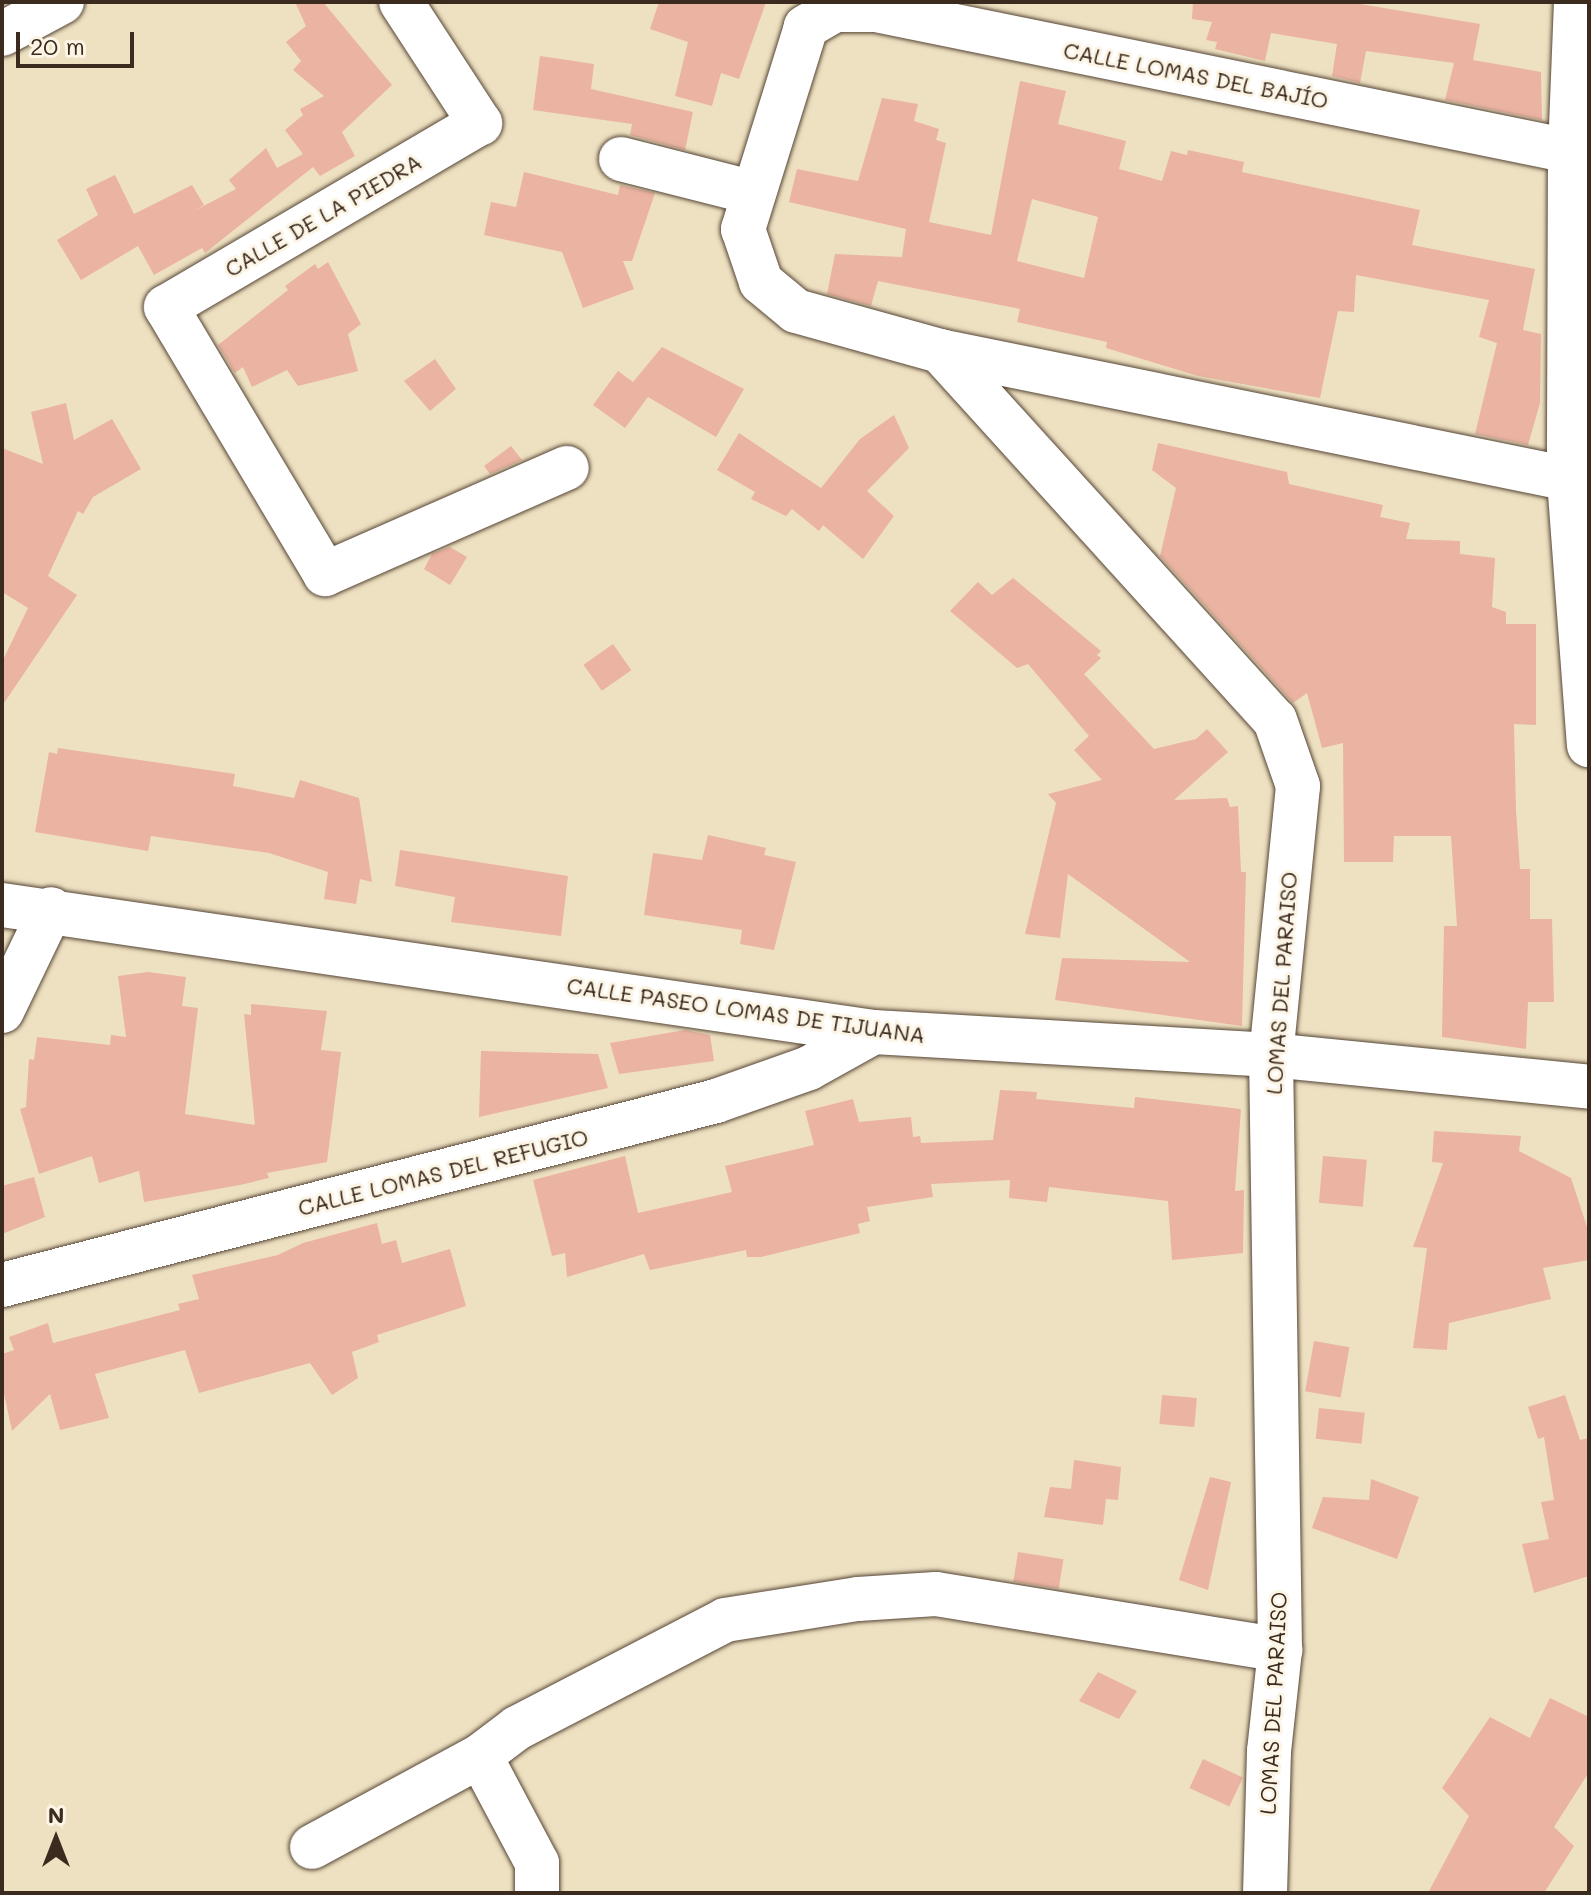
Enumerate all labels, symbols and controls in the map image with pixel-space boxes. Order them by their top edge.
scale bar [20,16,138,66]
text: 20 m [30,30,85,61]
street label: CALLE LOMAS DEL BAJÍO [1061,36,1331,114]
street label: CALLE DE LA PIEDRA [220,148,426,282]
street label: LOMAS DEL PARAISO [1260,871,1302,1095]
street label: CALLE PASEO LOMAS DE TIJUANA [565,972,927,1048]
street label: CALLE LOMAS DEL REFUGIO [295,1123,591,1221]
street label: LOMAS DEL PARAISO [1254,1591,1292,1815]
north arrow [16,1799,96,1879]
text: N [48,1800,64,1829]

